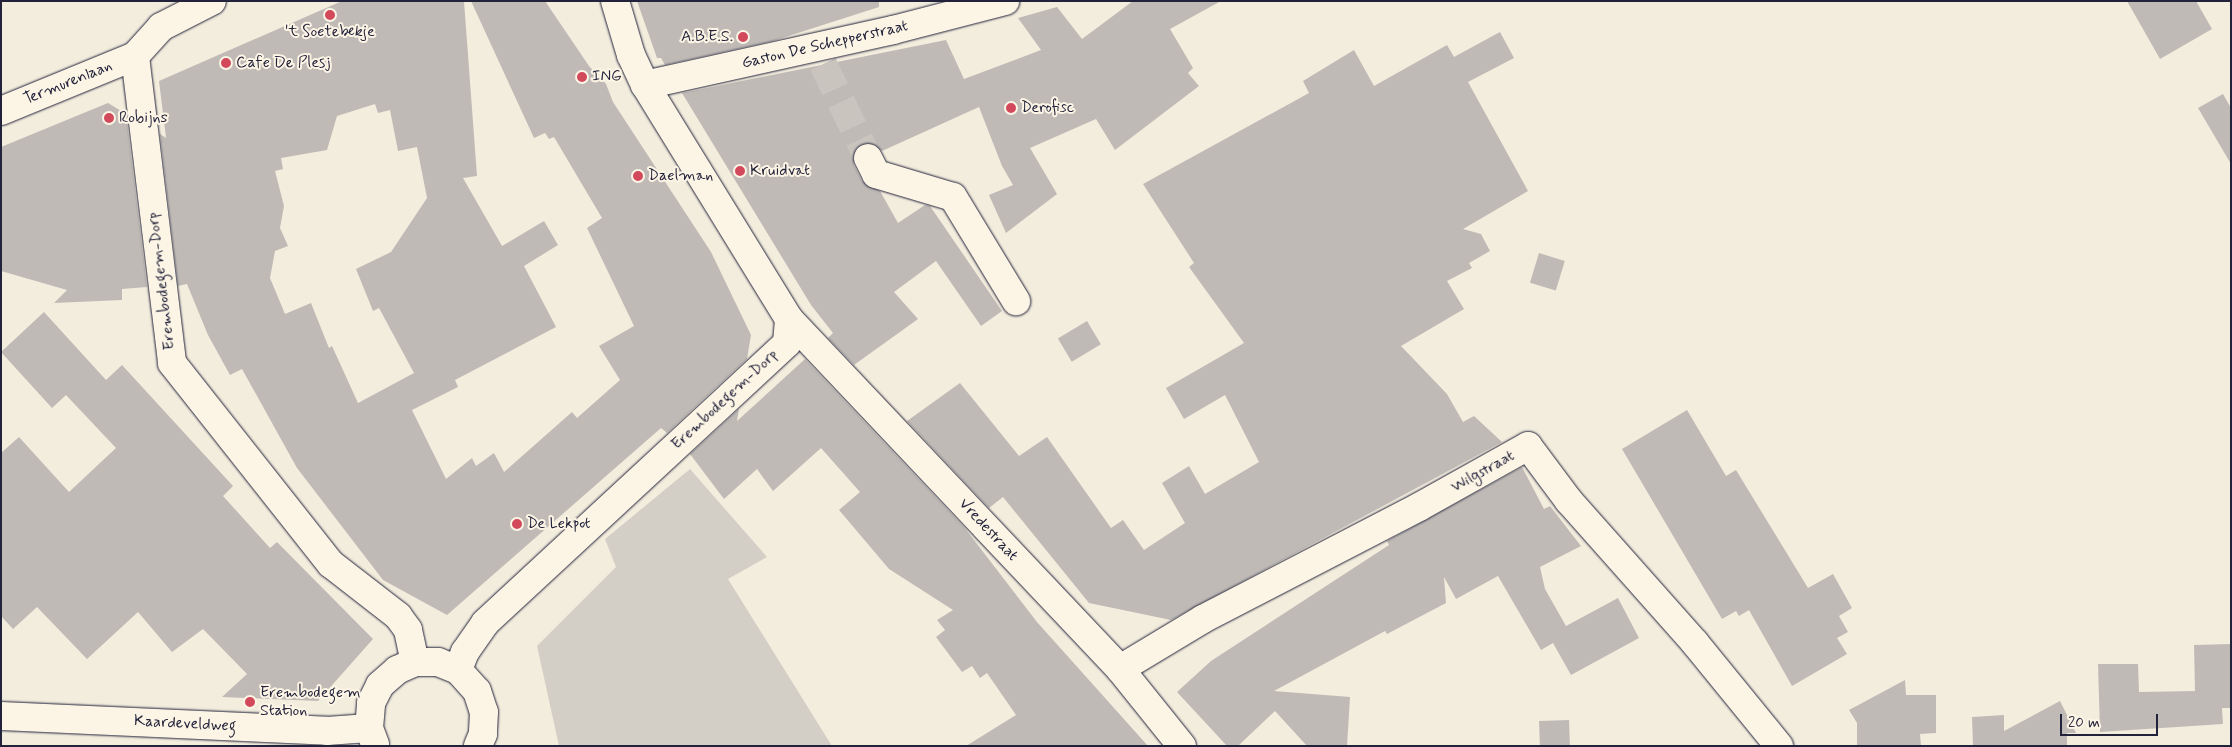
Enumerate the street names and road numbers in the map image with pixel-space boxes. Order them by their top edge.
street label: Gaston De Schepperstraat [740,17,910,73]
street label: Termurenlaan [21,57,115,109]
street label: Erembodegem-Dorp [144,211,180,351]
street label: Erembodegem-Dorp [668,346,782,454]
street label: Wilgstraat [1448,447,1518,497]
street label: Vredestraat [954,495,1022,565]
street label: Kaardeveldweg [133,712,237,736]

